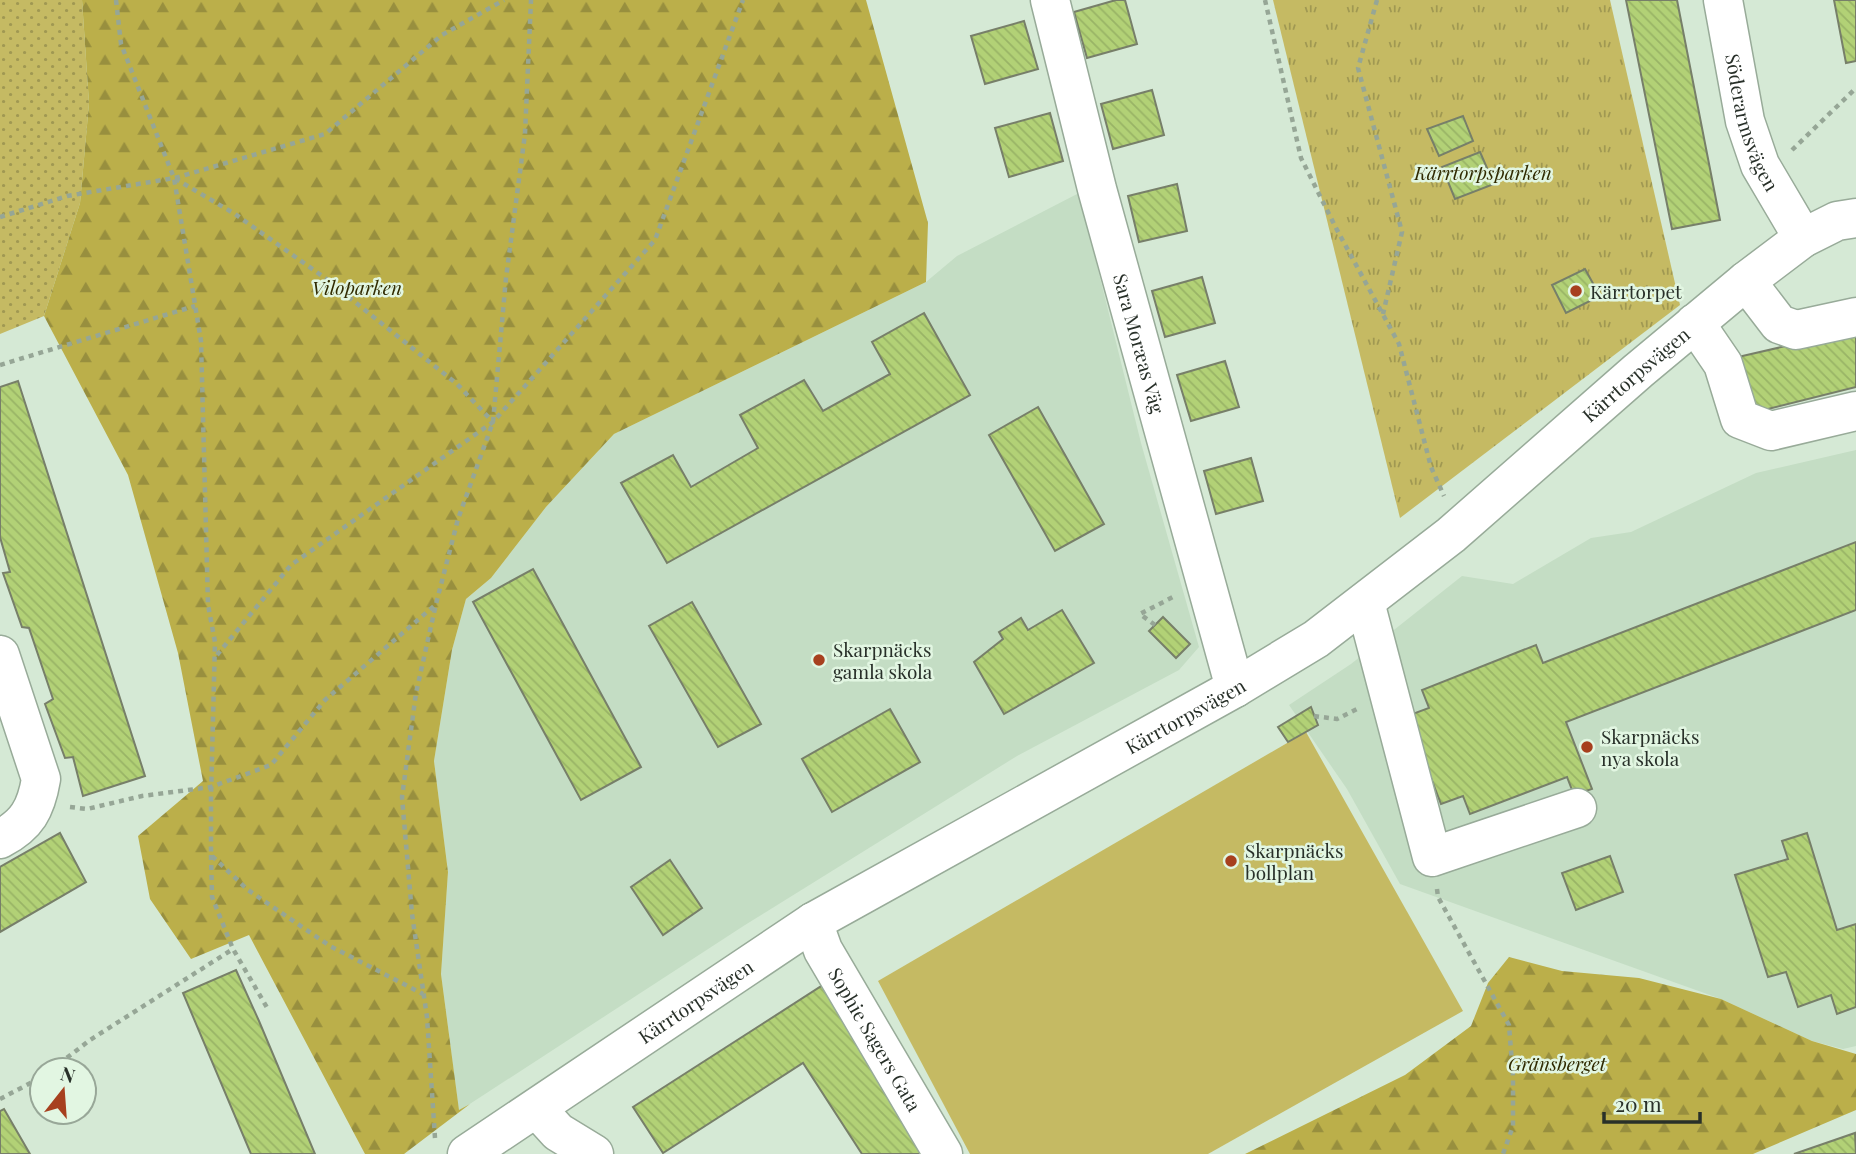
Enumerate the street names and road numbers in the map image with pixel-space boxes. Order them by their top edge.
street label: Söderarmsvägen [1720,51,1786,196]
street label: Sara Moræas Väg [1108,271,1171,416]
street label: Kärrtorpsvägen [1576,320,1695,427]
street label: Kärrtorpsvägen [1120,672,1251,759]
street label: Kärrtorpsvägen [633,953,759,1049]
street label: Sophie Sagers Gata [823,962,928,1116]

